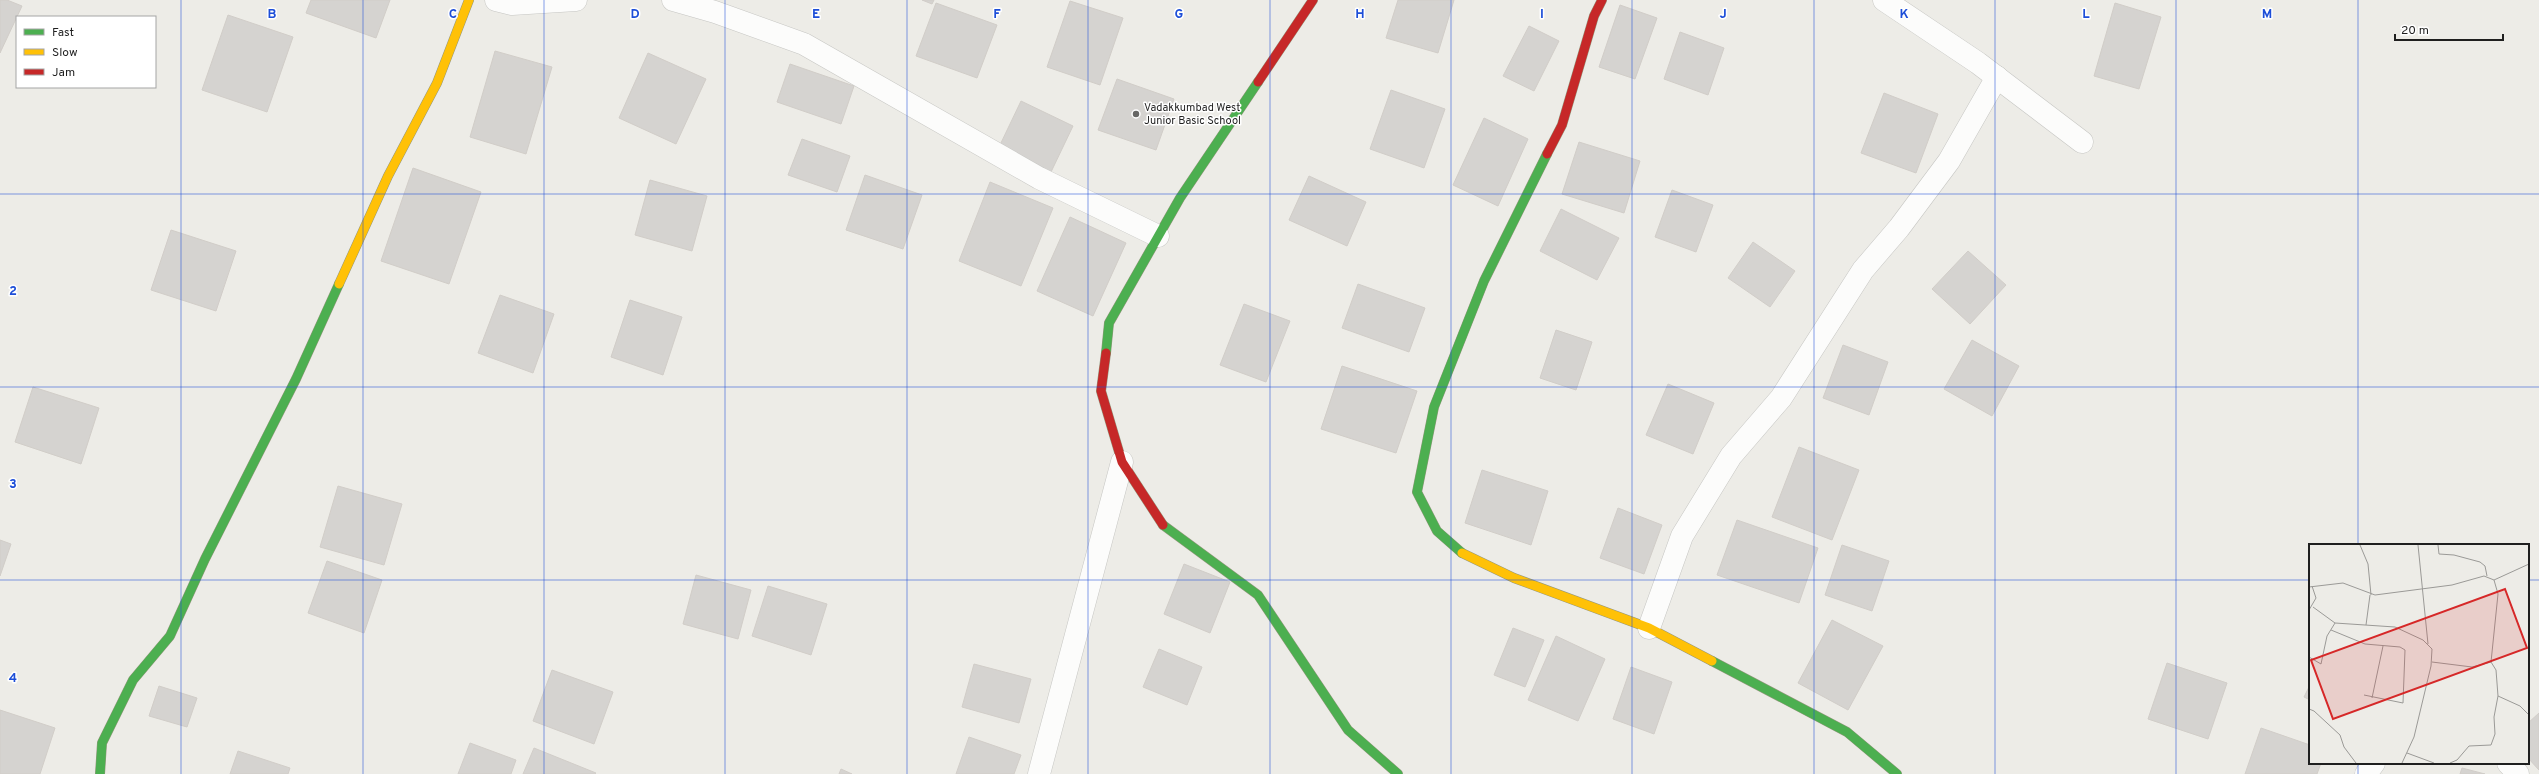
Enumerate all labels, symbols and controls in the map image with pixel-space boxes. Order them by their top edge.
text: B [268,7,277,23]
text: C [449,7,457,23]
text: D [630,7,640,23]
text: E [812,7,820,23]
text: F [993,7,1001,23]
text: G [1175,7,1184,23]
text: H [1355,7,1365,23]
text: I [1540,7,1544,23]
text: J [1719,7,1727,23]
text: K [1899,7,1909,23]
text: L [2082,7,2090,23]
text: M [2262,7,2272,23]
legend [16,16,156,88]
scale bar [2395,16,2503,42]
text: 20 m [2401,23,2429,39]
text: Fast [52,25,74,41]
text: Slow [52,45,78,61]
text: Jam [52,65,75,81]
place label: Vadakkumbad West Junior Basic School [1144,101,1241,128]
marker: Vadakkumbad West Junior Basic School [1131,109,1141,119]
text: 2 [9,284,17,300]
text: 3 [9,477,17,493]
inset map [2309,544,2529,764]
text: 4 [9,671,17,687]

